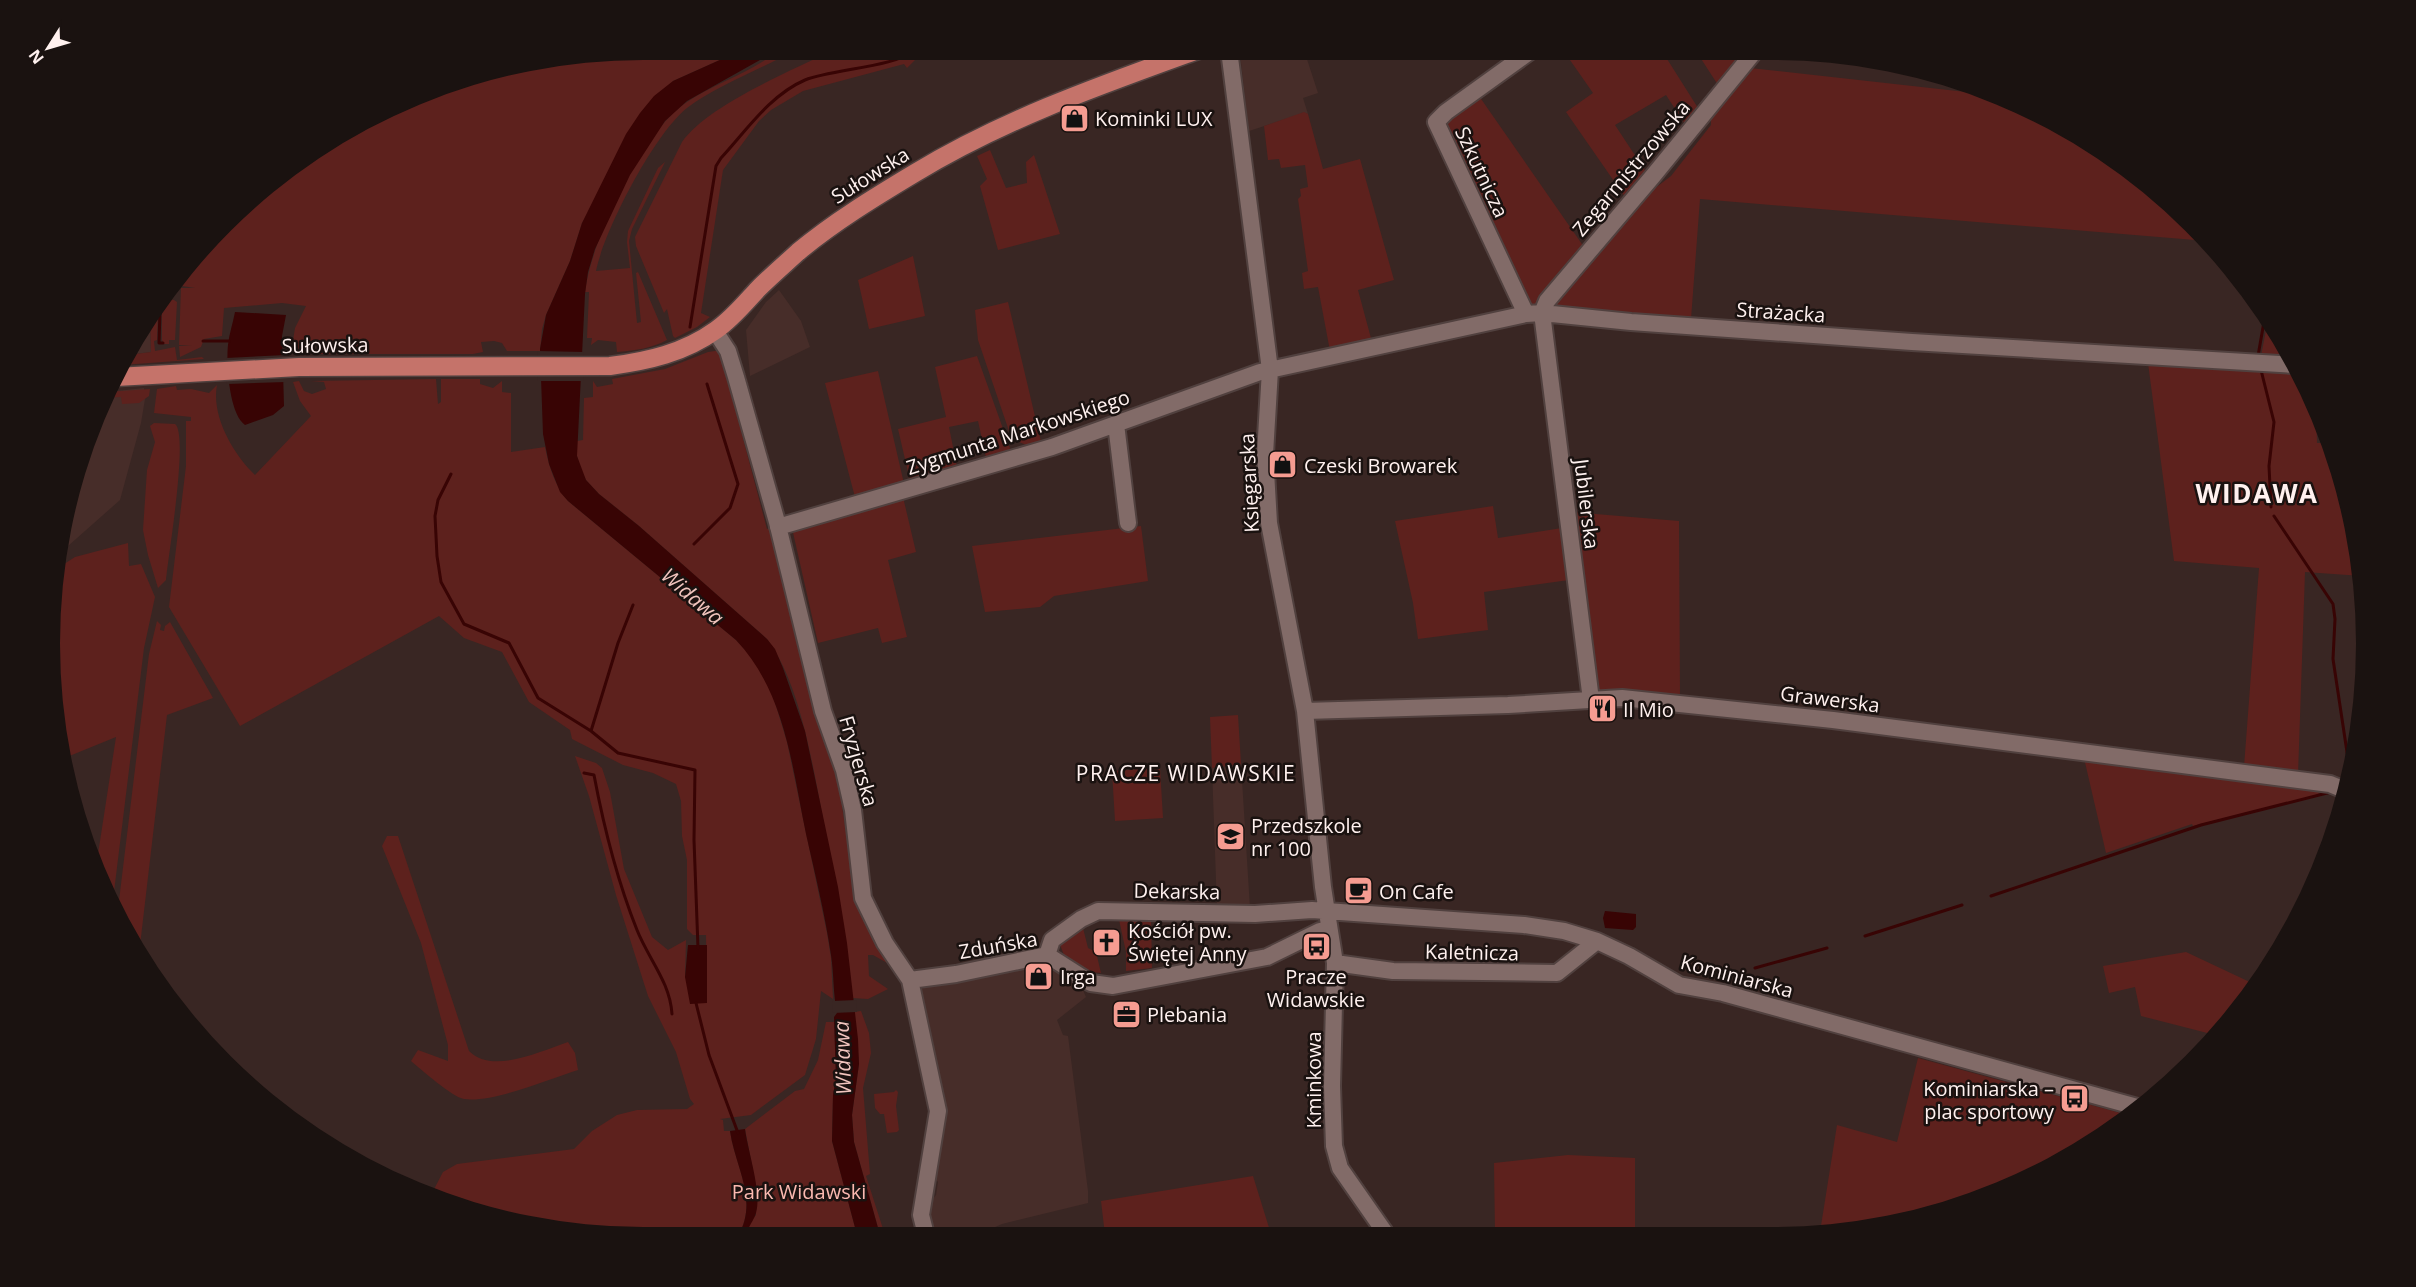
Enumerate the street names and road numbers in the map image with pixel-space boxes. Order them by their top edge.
street label: Zegarmistrzowska [1566,94,1696,242]
street label: Szkutnicza [1449,122,1515,222]
street label: Sułowska [826,141,914,209]
street label: Strażacka [1736,295,1826,329]
street label: Sułowska [281,331,369,359]
street label: Zygmunta Markowskiego [903,383,1133,481]
street label: Księgarska [1233,433,1265,533]
street label: Jubilerska [1568,455,1606,551]
street label: Grawerska [1779,680,1881,718]
street label: Fryzjerska [833,712,885,810]
street label: Dekarska [1133,877,1221,905]
street label: Zduńska [957,925,1039,965]
street label: Kaletnicza [1425,938,1519,966]
street label: Kominiarska [1678,948,1796,1004]
street label: Kminkowa [1300,1031,1327,1129]

